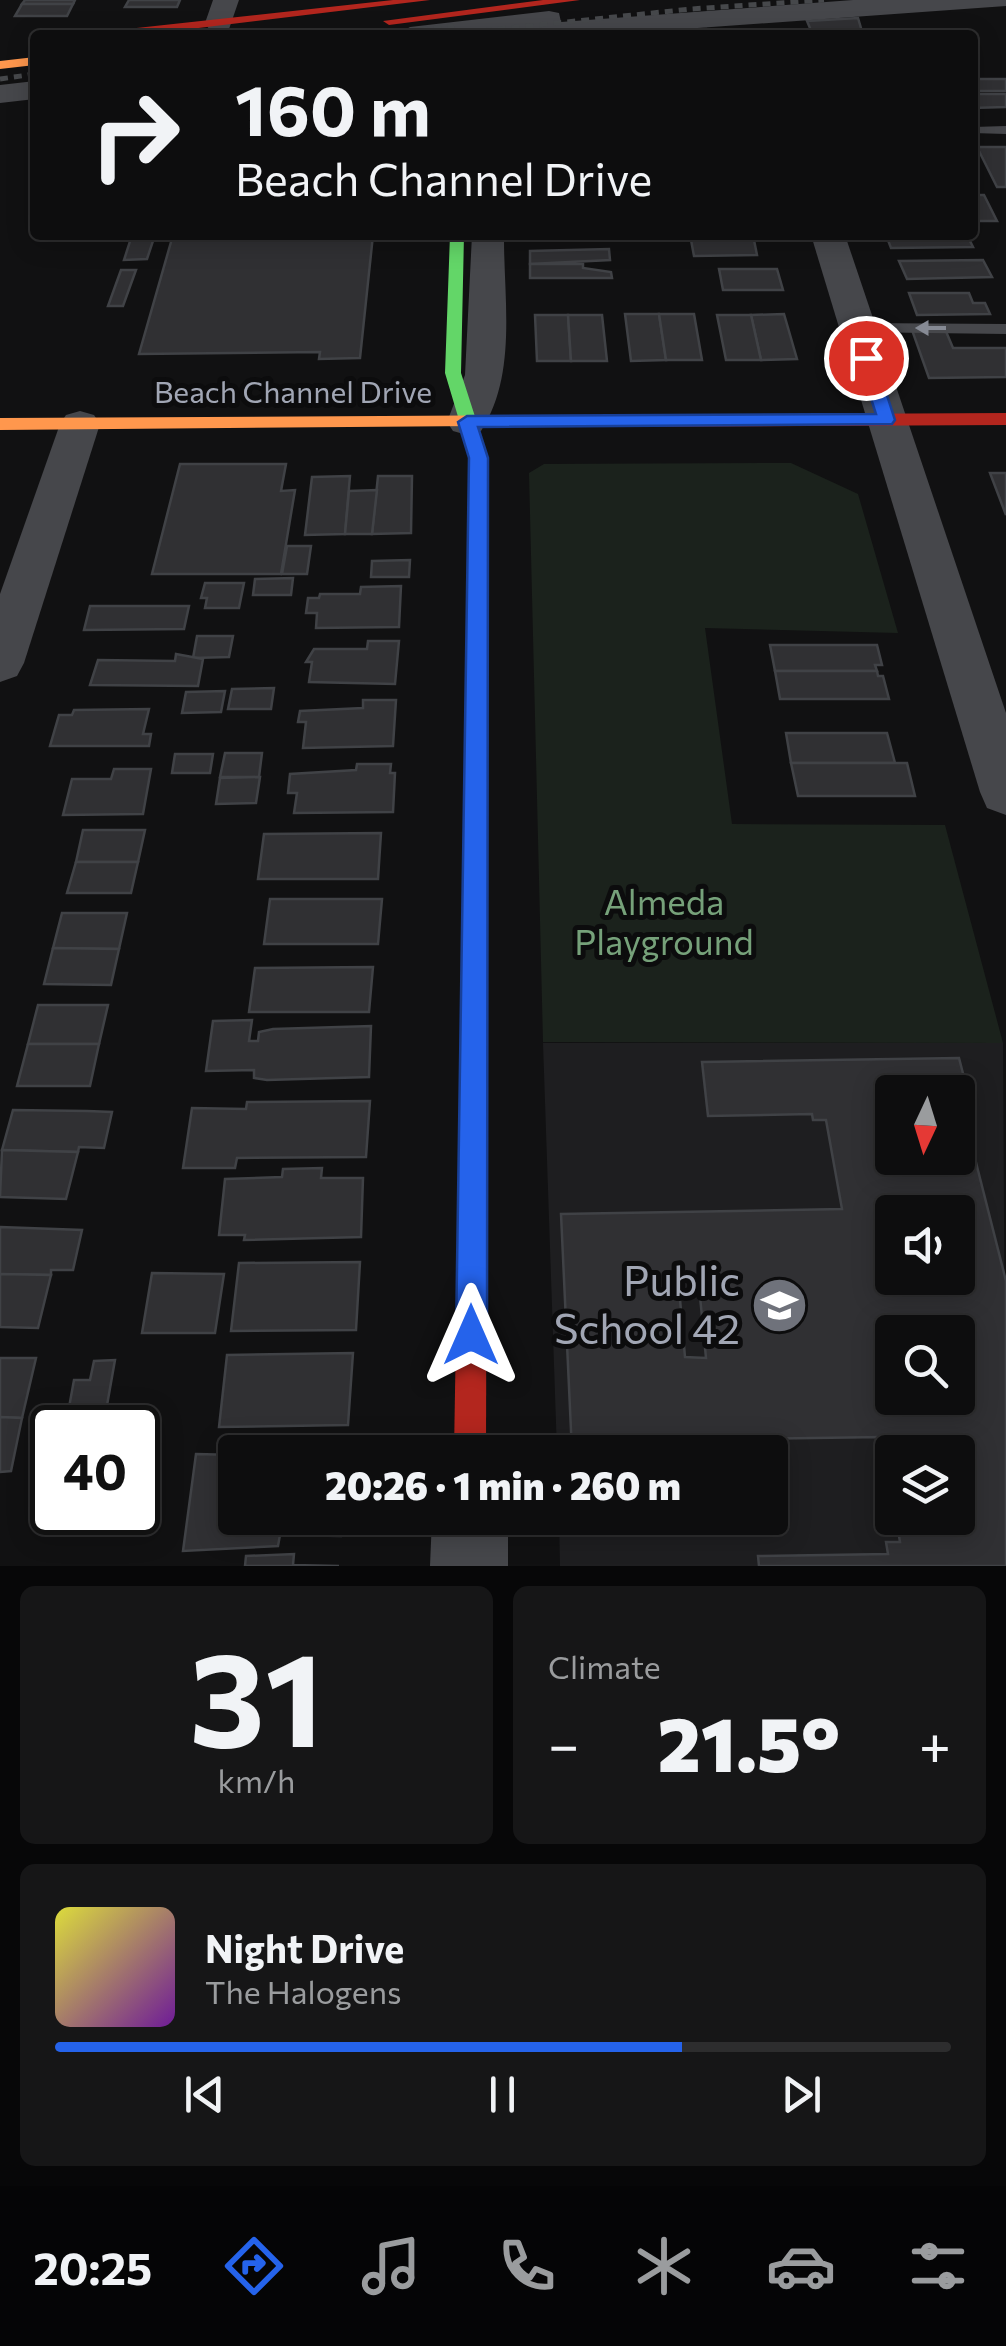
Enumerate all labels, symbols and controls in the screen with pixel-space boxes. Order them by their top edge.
text: 160 m [235,65,431,150]
icon: right [70,70,200,200]
text: Beach Channel Drive [235,150,652,205]
pin [824,316,909,401]
one-way arrow [915,320,947,336]
icon: arrive [839,331,894,386]
street label: Beach Channel Drive [154,372,432,409]
park label: Almeda Playground [574,879,754,962]
north arrow [875,1075,975,1175]
map controls [875,1075,975,1535]
button: sound [875,1195,975,1295]
place label: Public School 42 [554,1253,740,1353]
school or university icon: Public School 42 [749,1275,809,1335]
position arrow [419,1283,523,1387]
button: search [875,1315,975,1415]
speed limit sign: 40 [30,1405,160,1535]
button: layers [875,1435,975,1535]
text: 20:26 · 1 min · 260 m [325,1461,681,1508]
text: 31 [189,1615,324,1774]
text: Climate [548,1646,661,1686]
text: 21.5° [658,1696,840,1787]
text: − [548,1709,579,1776]
text: + [919,1709,951,1776]
text: km/h [218,1760,295,1800]
text: Night Drive [205,1924,404,1971]
text: The Halogens [205,1971,402,2011]
icon: previous [177,2067,232,2122]
icon: pause [475,2067,530,2122]
icon: next [774,2067,829,2122]
icon: directions [219,2231,289,2301]
icon: music [356,2231,426,2301]
icon: phone [492,2231,562,2301]
icon: climate [629,2231,699,2301]
icon: car [766,2231,836,2301]
icon: filters [903,2231,973,2301]
text: 20:25 [33,2239,152,2294]

